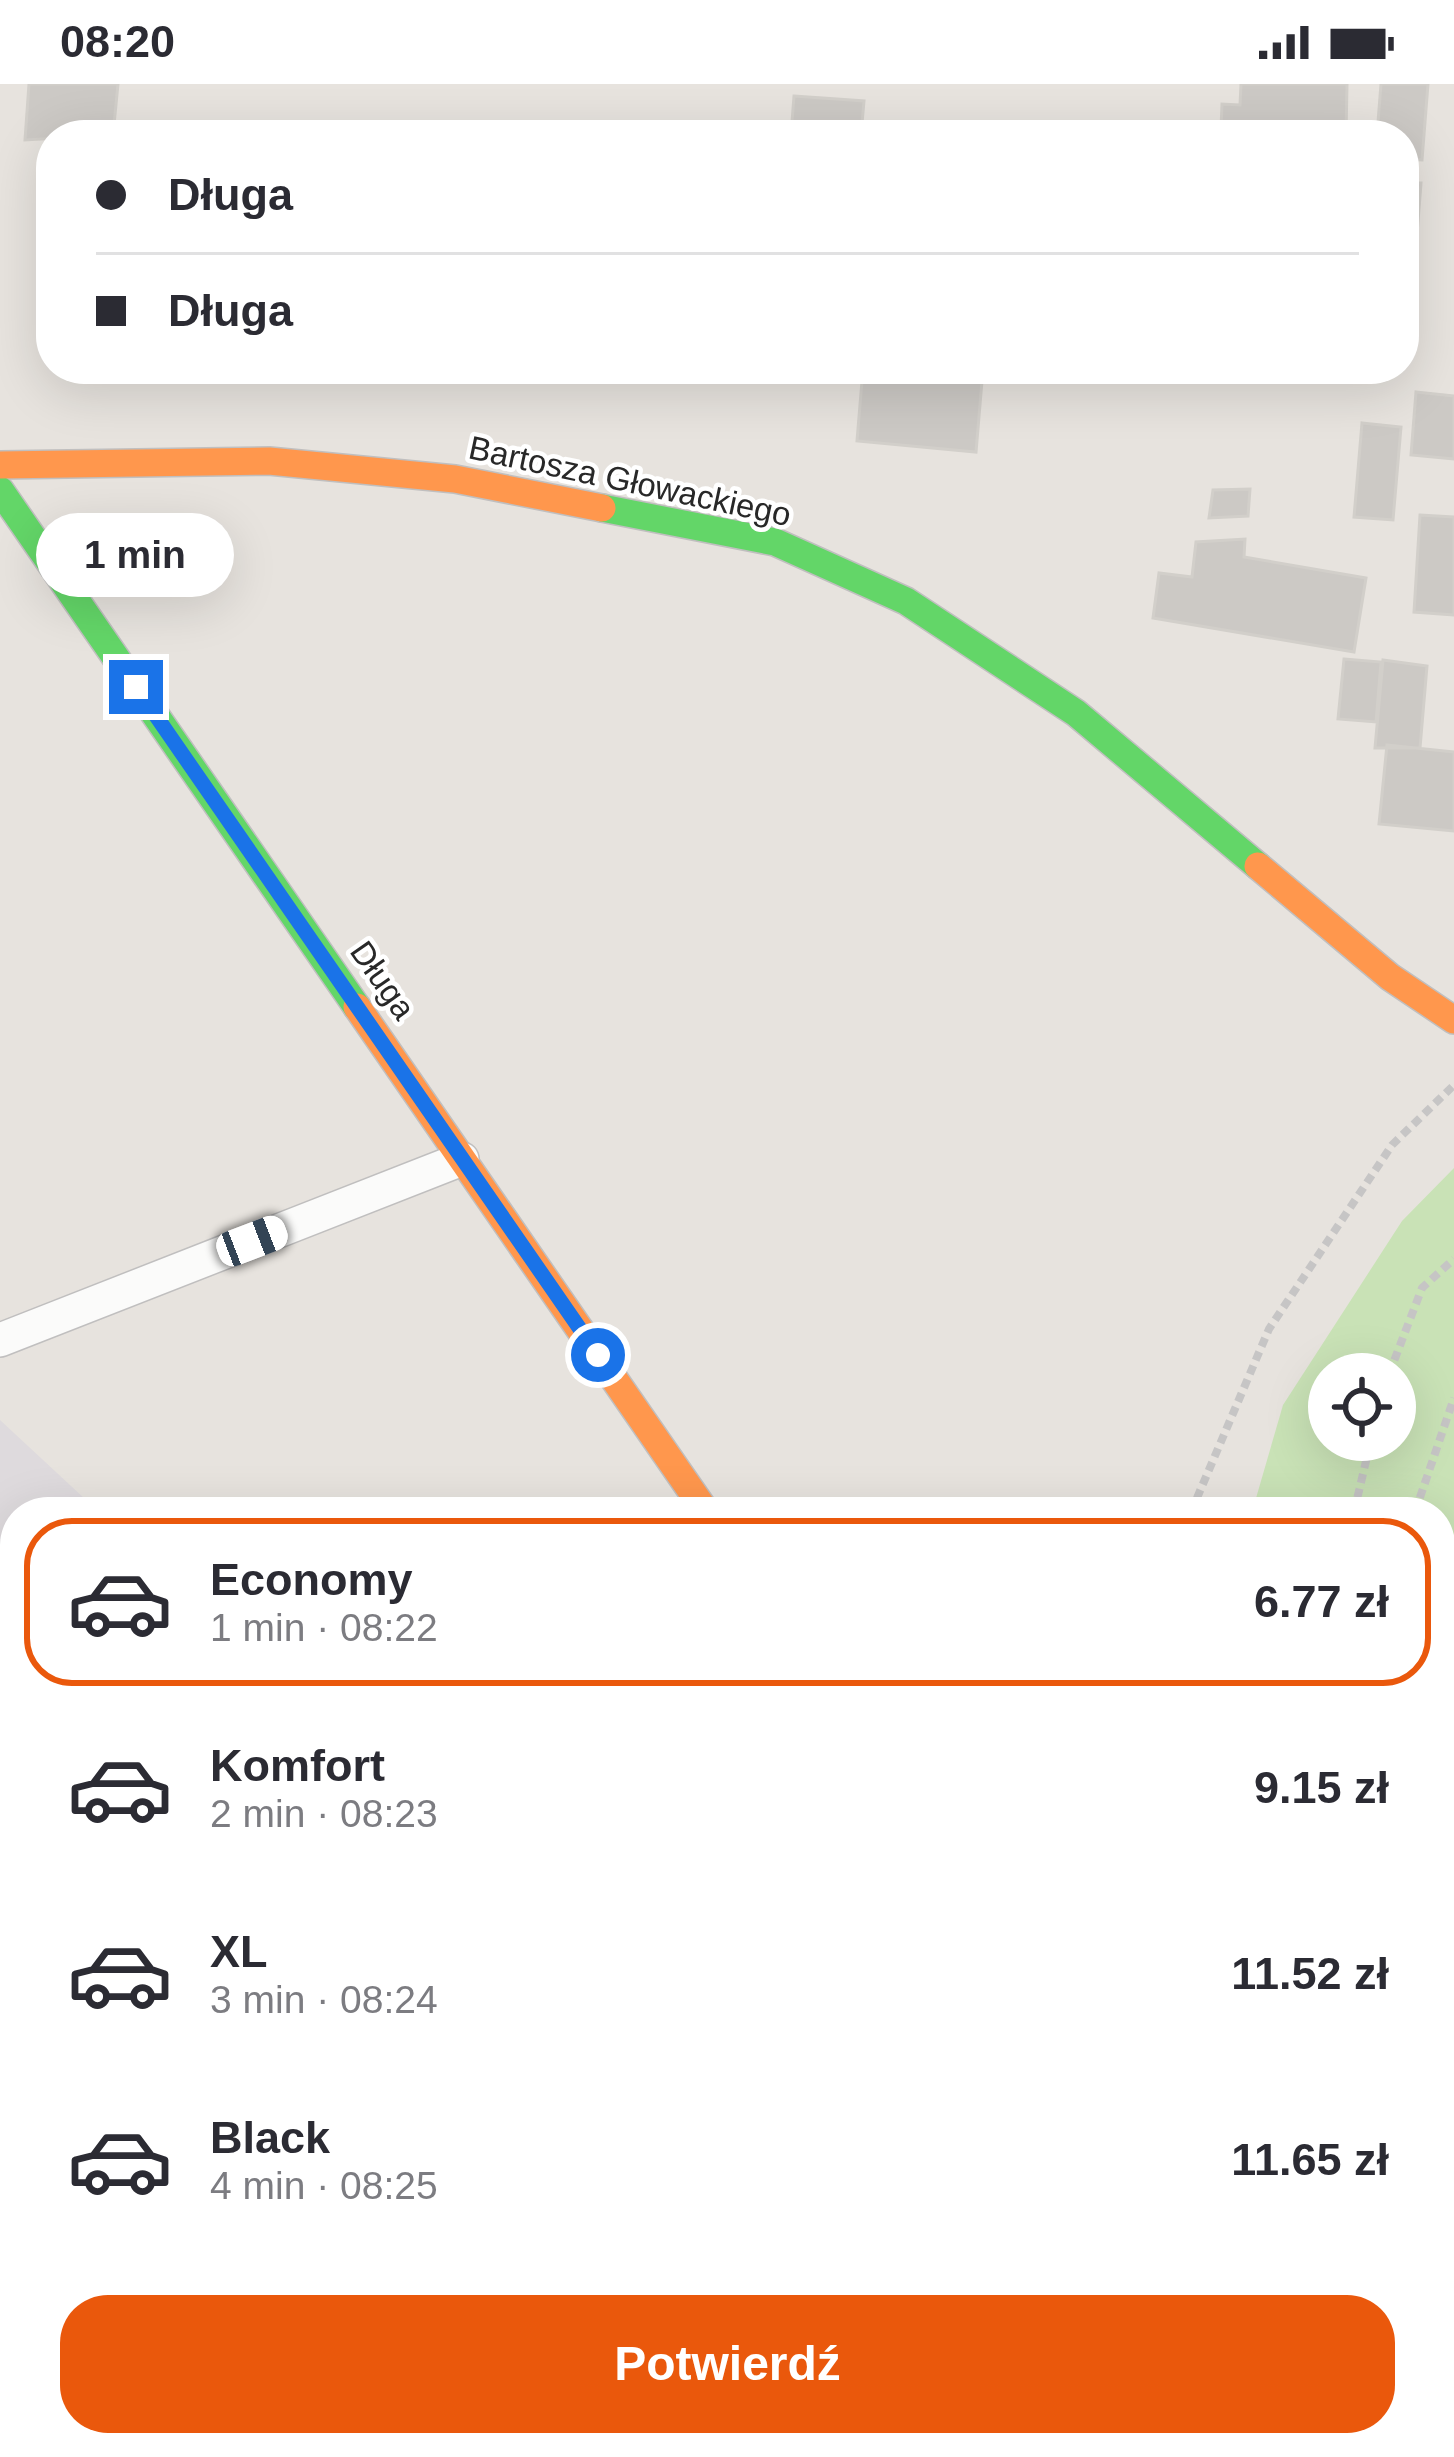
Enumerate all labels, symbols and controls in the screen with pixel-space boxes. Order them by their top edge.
text: 08:20 [60,16,175,67]
text: Długa [168,169,293,220]
text: Długa [168,285,293,336]
street label: Bartosza Głowackiego [466,429,794,533]
callout: 1 min [37,513,235,597]
text: 1 min [84,533,186,576]
route end [109,660,163,714]
street label: Długa [343,934,423,1026]
car [212,1211,292,1271]
route start [571,1328,625,1382]
map controls [1308,1353,1416,1461]
button: locate [1308,1353,1416,1461]
icon: car [66,1548,174,1656]
text: Economy [210,1554,413,1605]
text: 6.77 zł [1254,1576,1389,1627]
text: 1 min · 08:22 [210,1606,438,1649]
icon: car [66,1734,174,1842]
text: Komfort [210,1740,385,1791]
text: 9.15 zł [1254,1762,1389,1813]
text: 2 min · 08:23 [210,1792,438,1835]
icon: car [66,1920,174,2028]
text: XL [210,1926,268,1977]
text: 11.52 zł [1231,1948,1389,1999]
text: 3 min · 08:24 [210,1978,438,2021]
icon: car [66,2106,174,2214]
text: Black [210,2112,330,2163]
text: 11.65 zł [1231,2134,1389,2185]
text: 4 min · 08:25 [210,2164,438,2207]
button: Potwierdź [60,2295,1395,2433]

